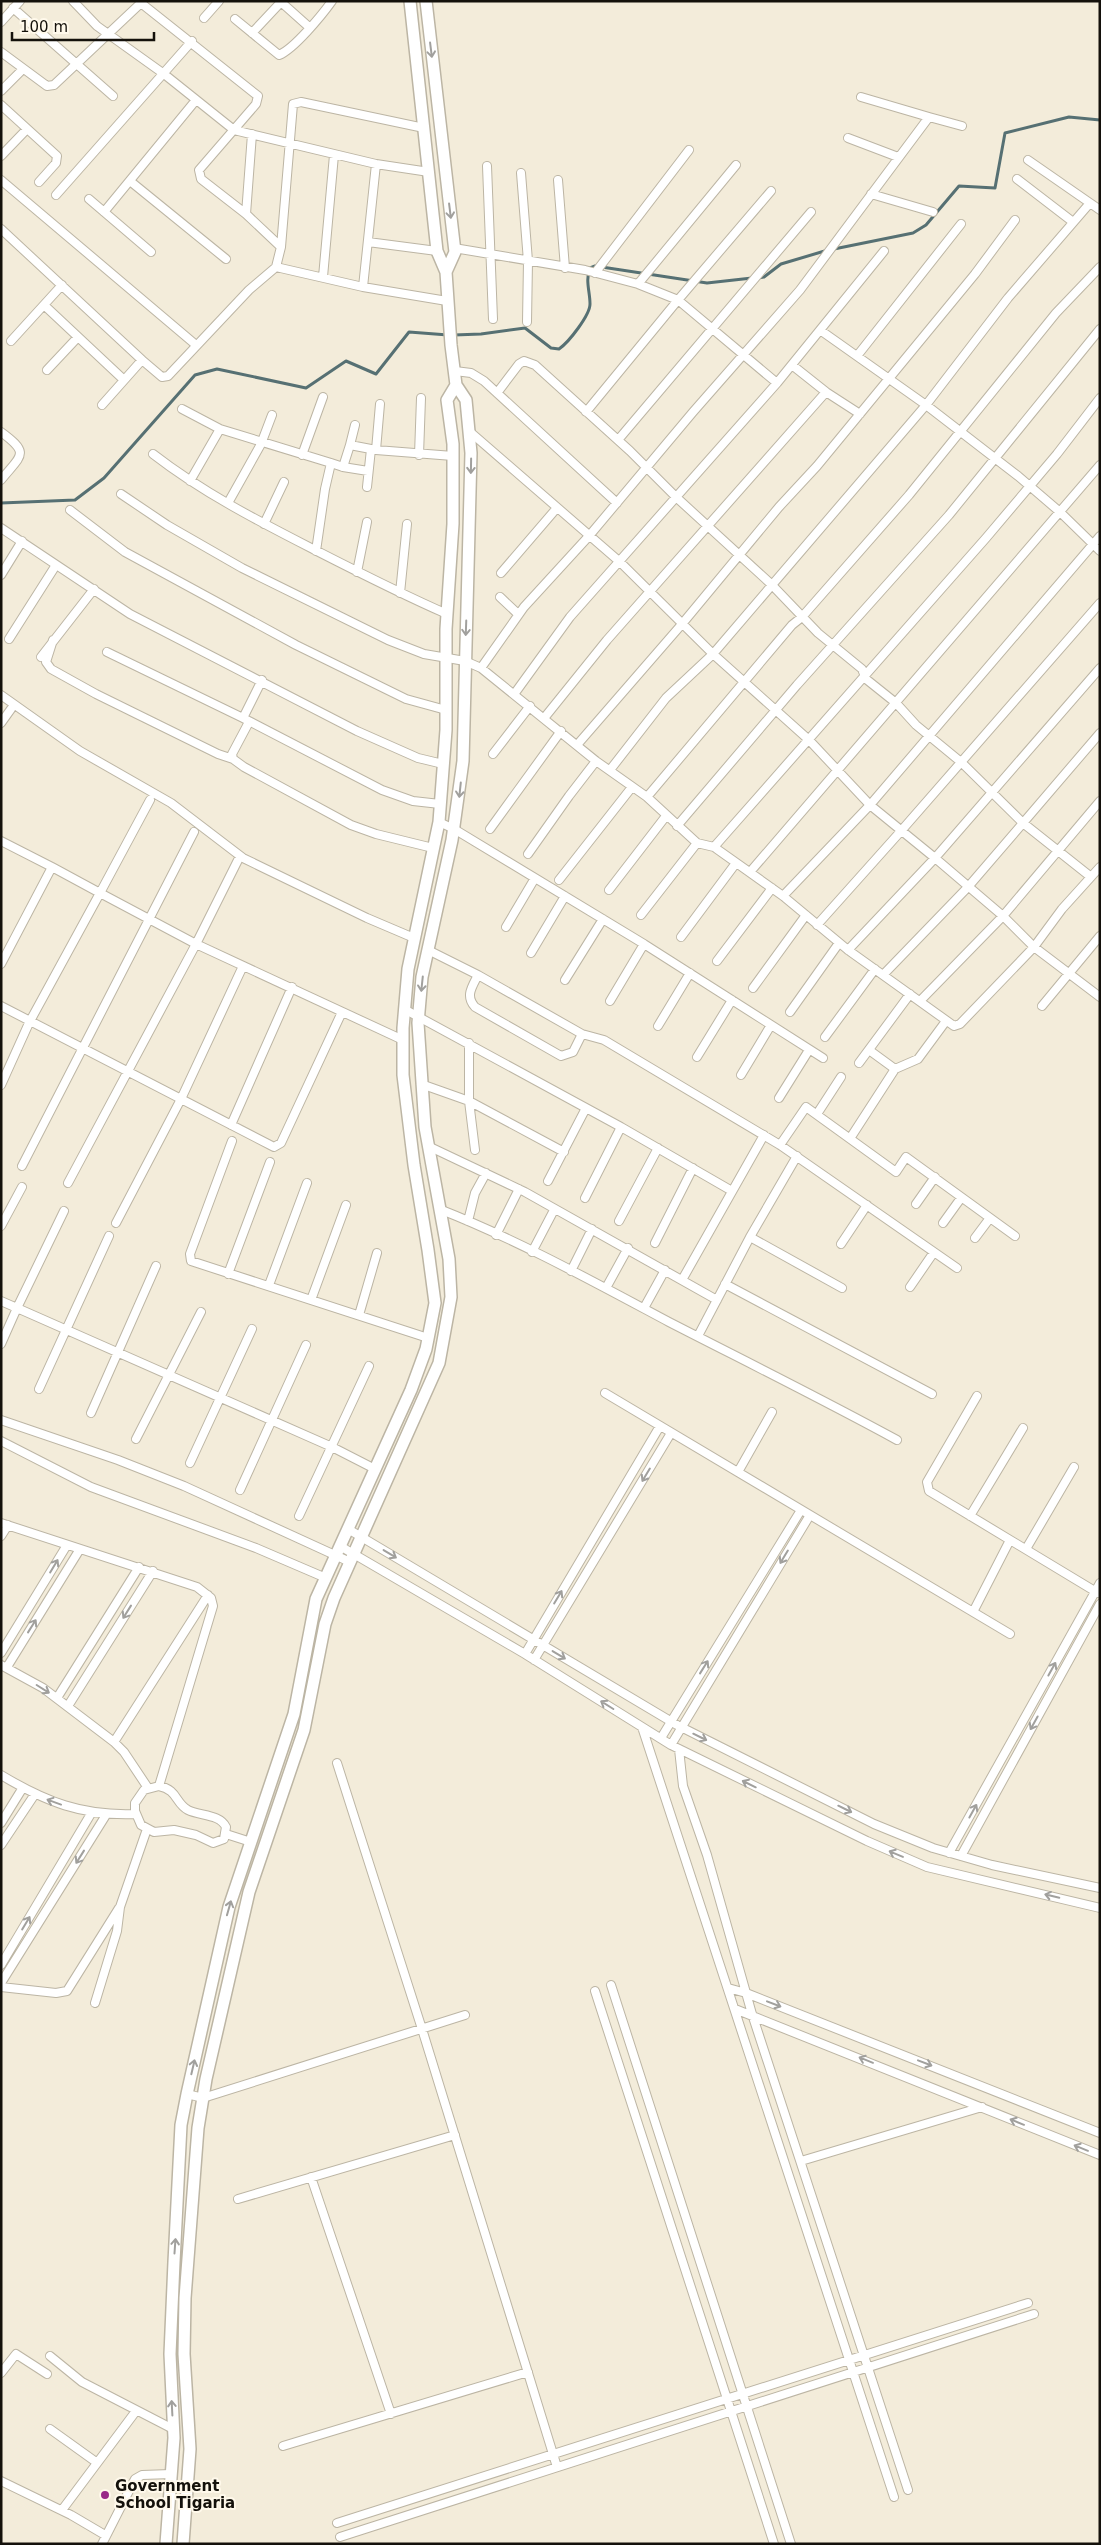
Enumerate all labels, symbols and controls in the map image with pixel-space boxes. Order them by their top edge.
scale bar [12,10,155,42]
text: 100 m [20,18,68,36]
one-way arrow [426,41,436,57]
one-way arrow [445,203,455,219]
one-way arrow [466,457,476,473]
one-way arrow [461,620,471,636]
one-way arrow [455,782,465,798]
one-way arrow [417,976,427,992]
one-way arrow [641,1467,651,1481]
one-way arrow [382,1549,396,1559]
one-way arrow [779,1549,789,1563]
one-way arrow [49,1560,59,1574]
one-way arrow [553,1590,563,1604]
one-way arrow [122,1605,132,1619]
one-way arrow [28,1619,38,1633]
one-way arrow [552,1651,566,1661]
one-way arrow [700,1661,710,1675]
one-way arrow [1048,1662,1058,1676]
one-way arrow [36,1685,50,1695]
one-way arrow [601,1700,615,1710]
one-way arrow [1029,1715,1038,1730]
one-way arrow [692,1733,707,1742]
one-way arrow [742,1778,757,1788]
one-way arrow [46,1797,62,1806]
one-way arrow [969,1804,979,1818]
one-way arrow [837,1805,852,1814]
one-way arrow [889,1848,904,1858]
one-way arrow [75,1849,85,1863]
one-way arrow [1045,1891,1061,1900]
one-way arrow [225,1901,235,1917]
one-way arrow [22,1917,32,1931]
one-way arrow [766,2000,781,2009]
one-way arrow [859,2055,874,2065]
one-way arrow [189,2059,198,2075]
one-way arrow [917,2059,933,2068]
one-way arrow [1010,2116,1025,2126]
one-way arrow [1074,2142,1089,2152]
one-way arrow [170,2238,179,2254]
one-way arrow [168,2400,177,2416]
place label: Government School Tigaria [115,2477,235,2512]
marker: Government School Tigaria [99,2489,111,2501]

